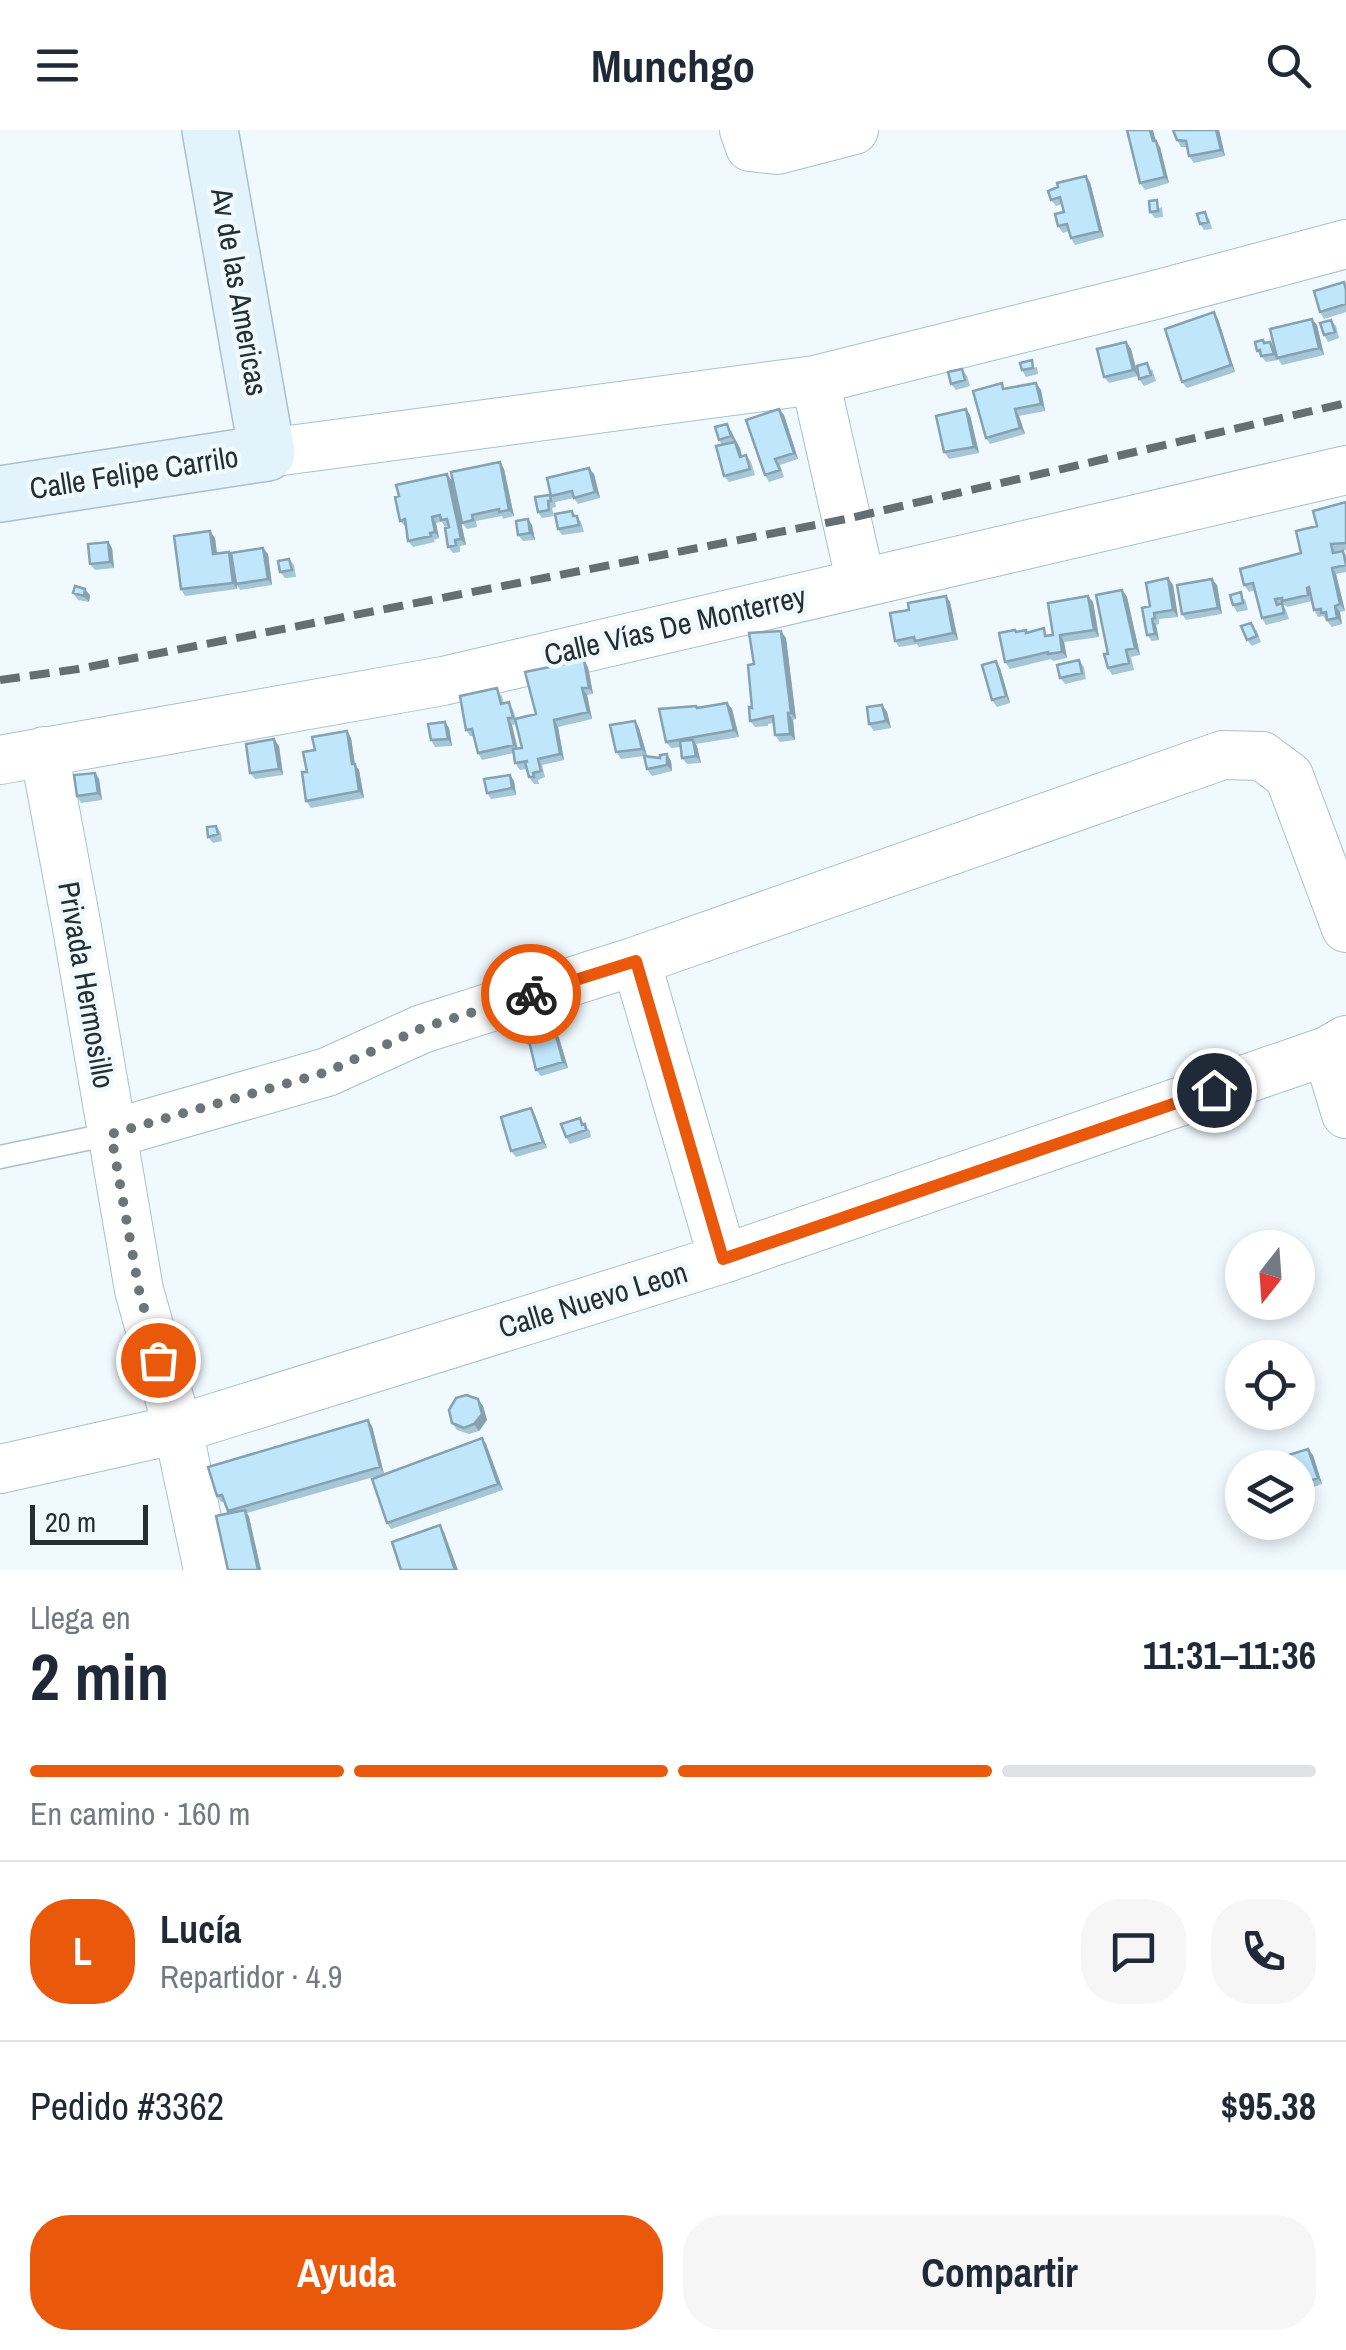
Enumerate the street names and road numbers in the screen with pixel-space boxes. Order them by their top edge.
street label: Av de las Americas [202,184,278,399]
street label: Calle Felipe Carrilo [27,436,241,508]
street label: Calle Vías De Monterrey [540,575,810,675]
street label: Privada Hermosillo [49,878,125,1091]
street label: Calle Nuevo Leon [493,1251,692,1347]

